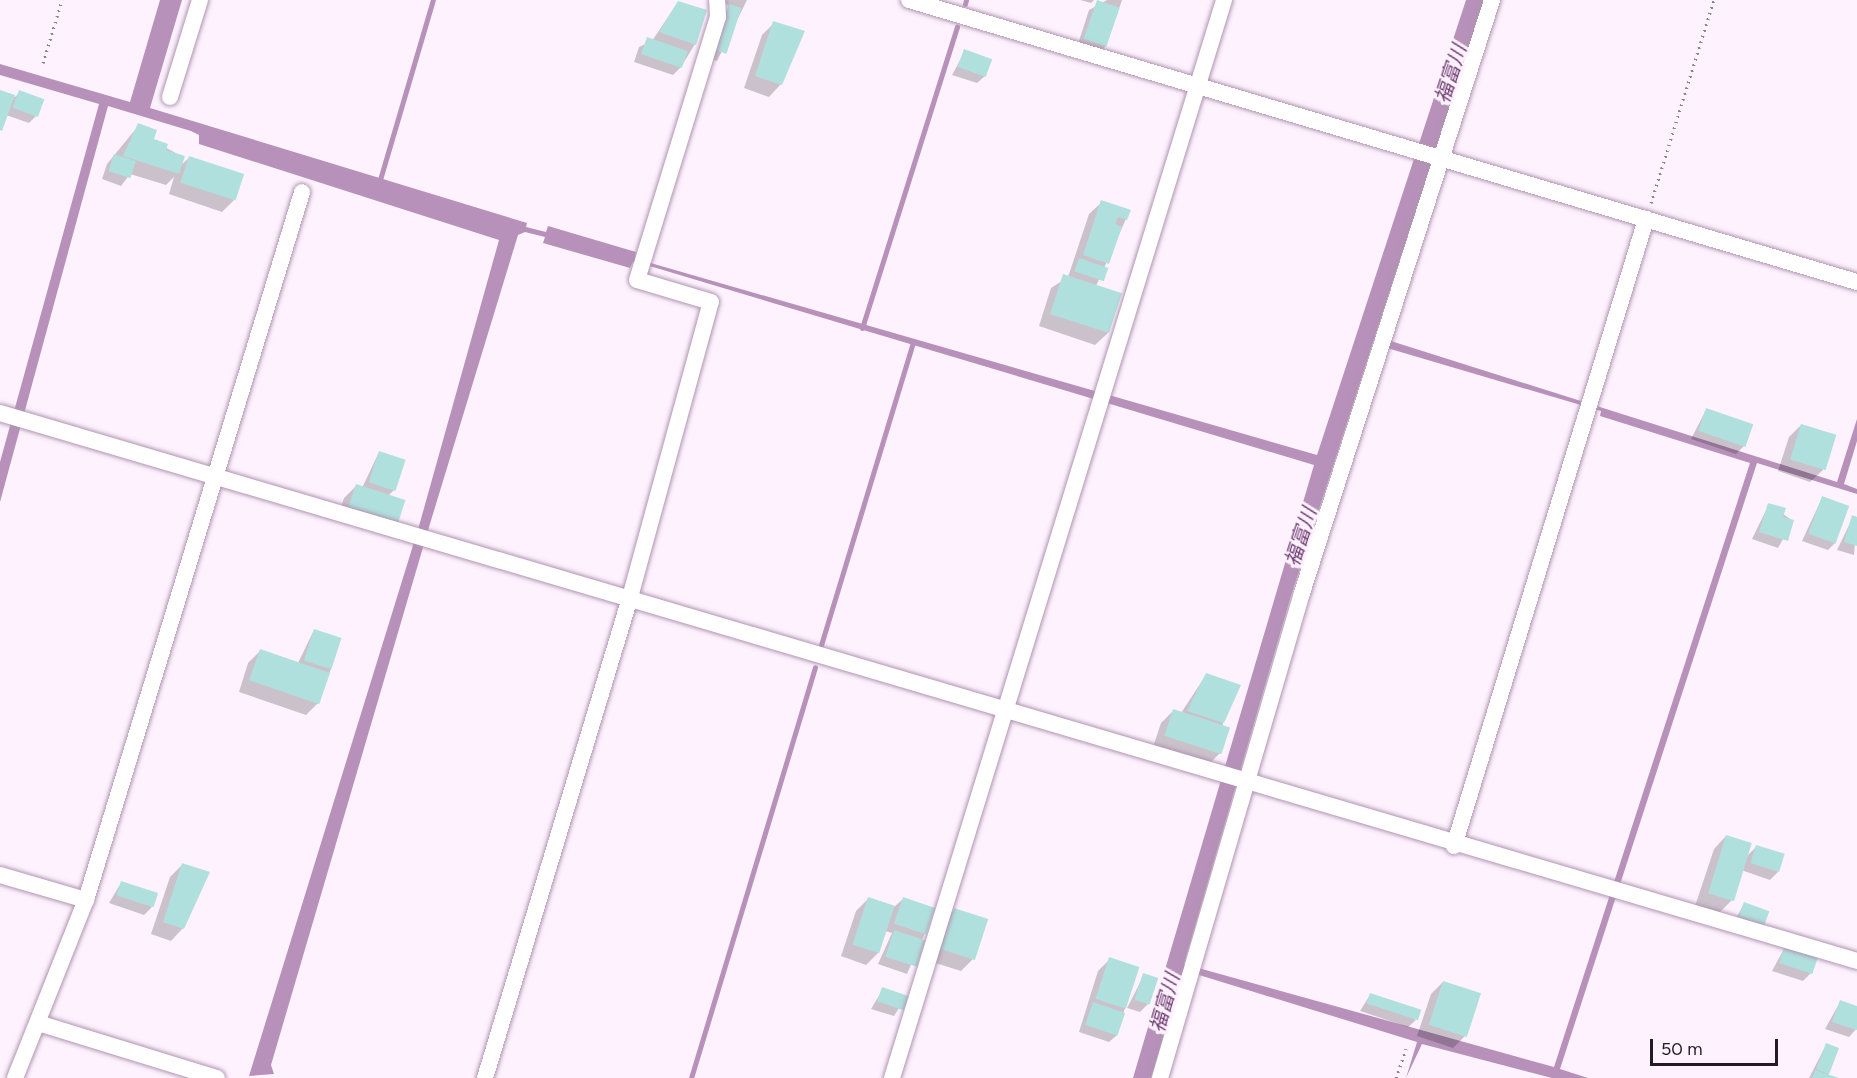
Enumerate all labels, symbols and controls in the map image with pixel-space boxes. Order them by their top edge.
water label: 福富川 [1430,42,1472,106]
water label: 福富川 [1280,505,1322,569]
water label: 福富川 [1145,971,1185,1035]
scale bar [1653,1027,1780,1065]
text: 50 m [1661,1038,1703,1060]

